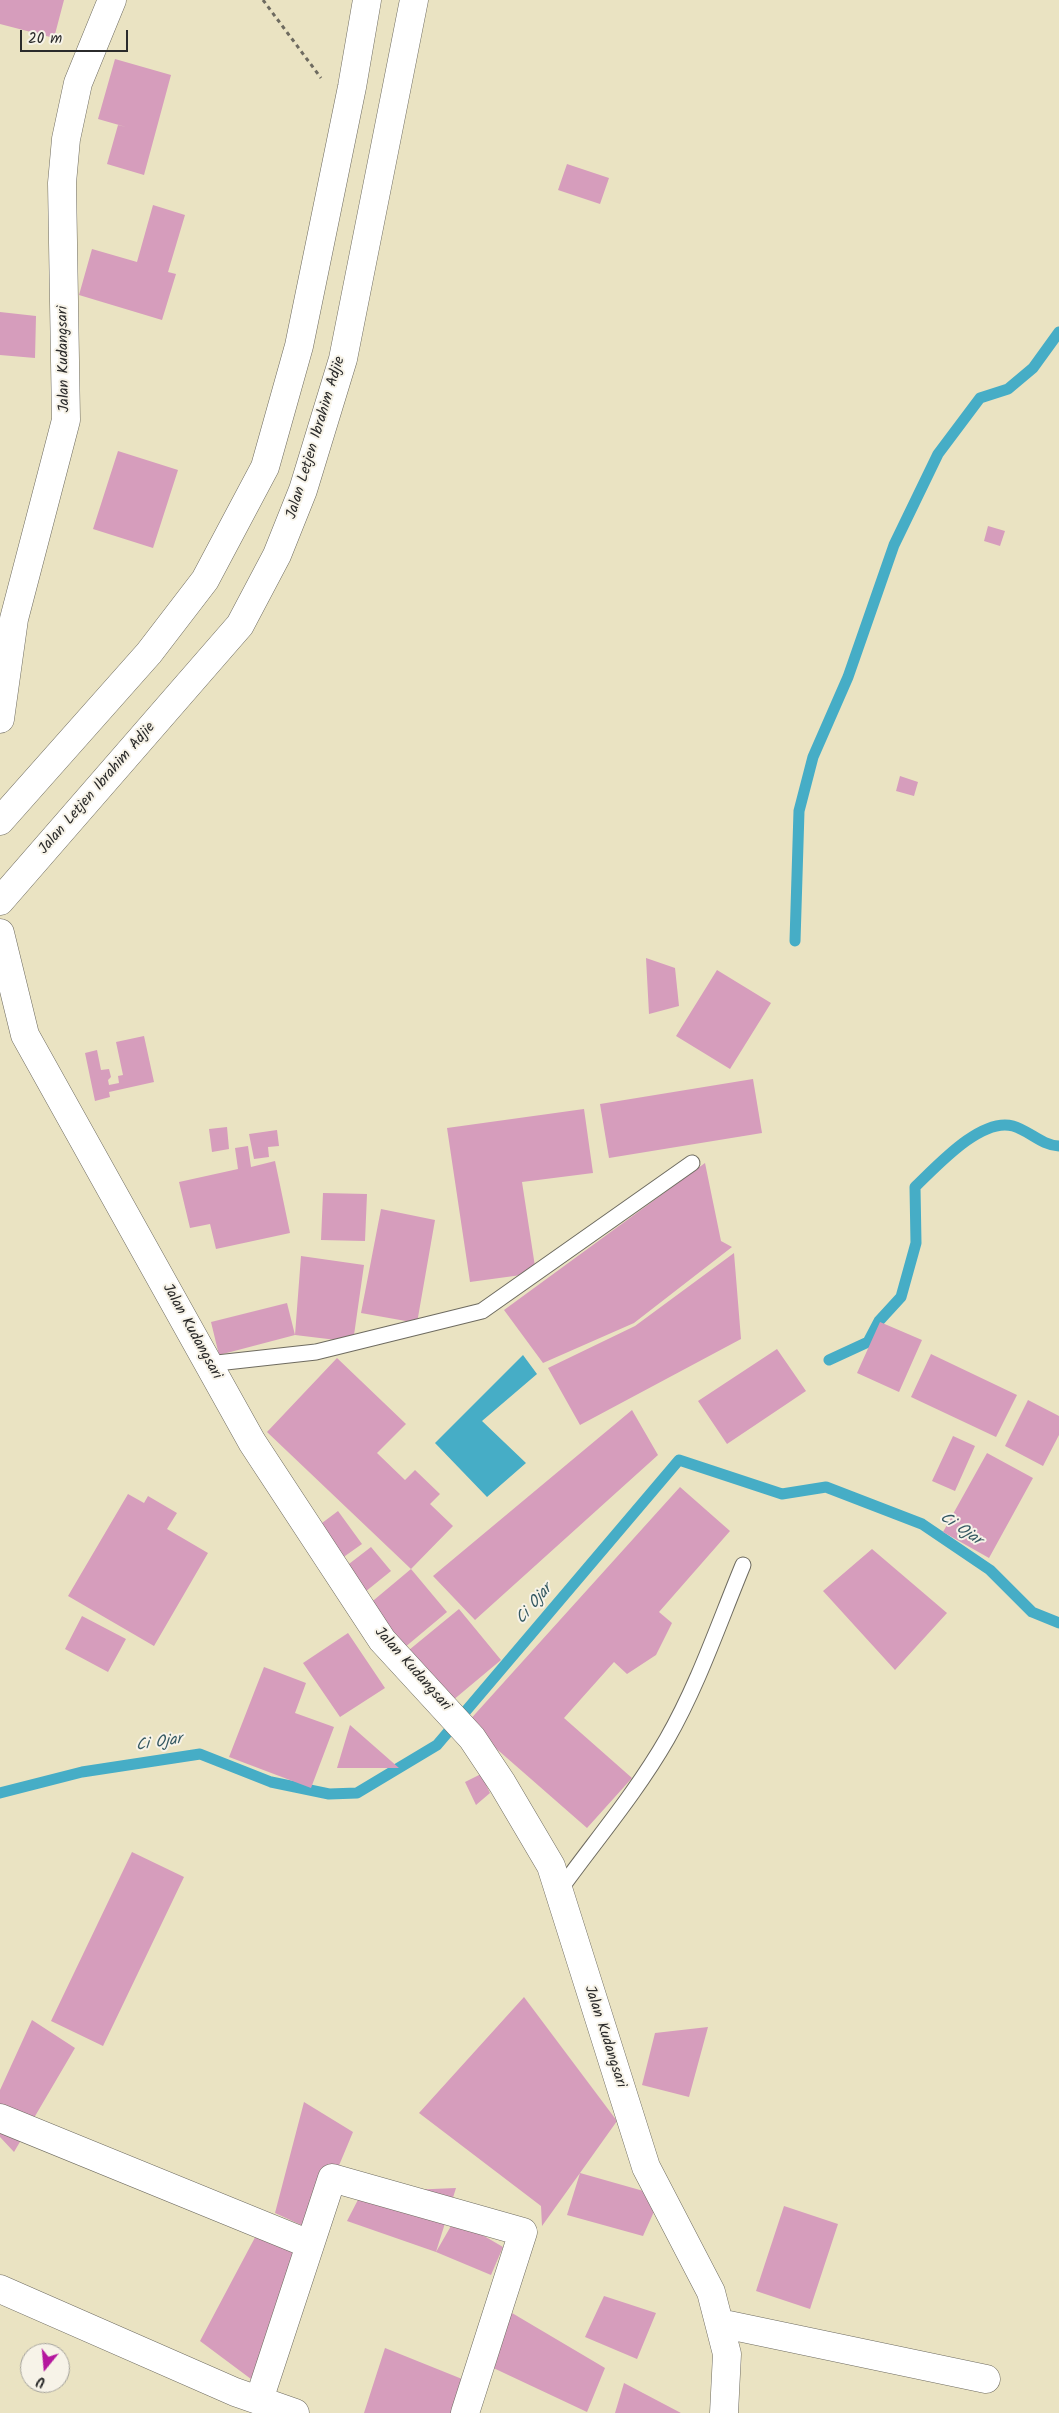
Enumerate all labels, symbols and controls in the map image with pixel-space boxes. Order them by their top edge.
scale bar [22,20,130,52]
text: 20 m [28,27,62,51]
street label: Jalan Kudangsari [55,306,75,412]
street label: Jalan Letjen Ibrahim Adjie [284,355,350,521]
street label: Jalan Letjen Ibrahim Adjie [36,719,160,859]
street label: Jalan Kudangsari [157,1281,225,1383]
water label: Ci Ojar [935,1509,985,1551]
water label: Ci Ojar [513,1581,557,1629]
street label: Jalan Kudangsari [370,1624,454,1716]
water label: Ci Ojar [135,1731,183,1757]
street label: Jalan Kudangsari [579,1984,629,2090]
north arrow [20,2343,70,2393]
text: U [34,2370,48,2393]

